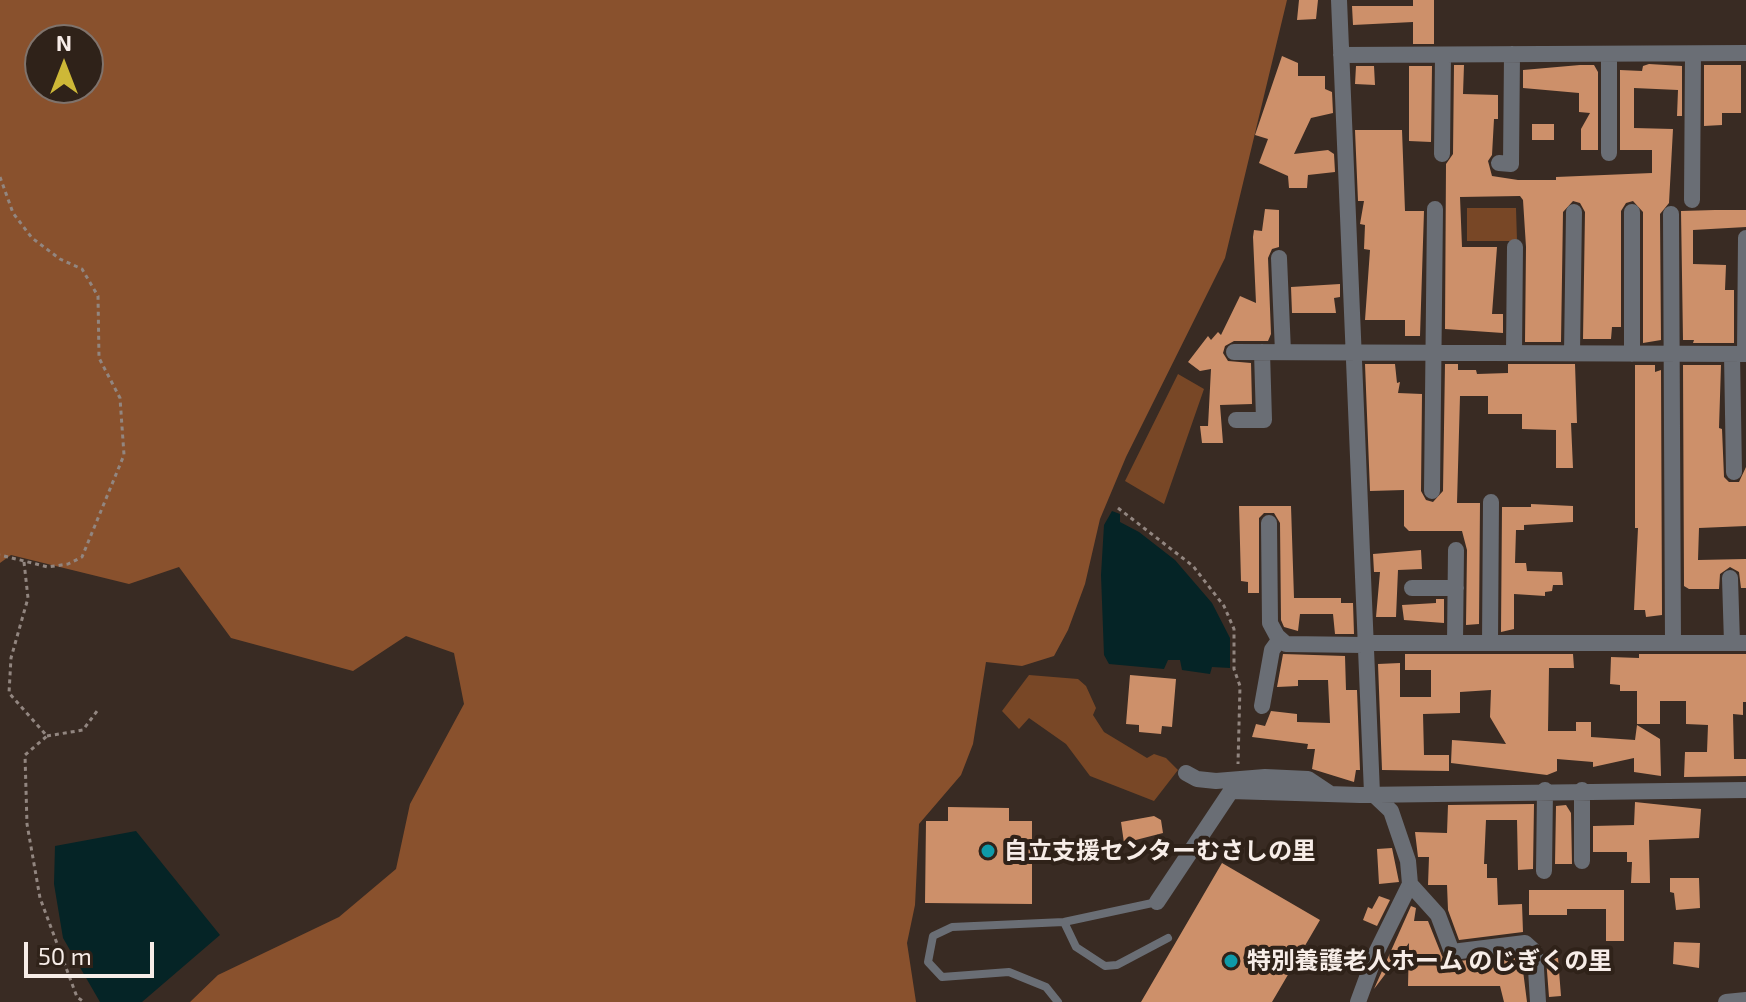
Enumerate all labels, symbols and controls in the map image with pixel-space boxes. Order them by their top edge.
north arrow [24,24,104,104]
text: N [56,29,72,55]
place label: 自立支援センターむさしの里 [1004,837,1316,865]
marker: 自立支援センターむさしの里 [979,842,997,860]
scale bar [28,926,158,976]
text: 50 m [38,941,92,970]
place label: 特別養護老人ホーム のじぎくの里 [1247,947,1612,975]
marker: 特別養護老人ホーム のじぎくの里 [1222,952,1240,970]

